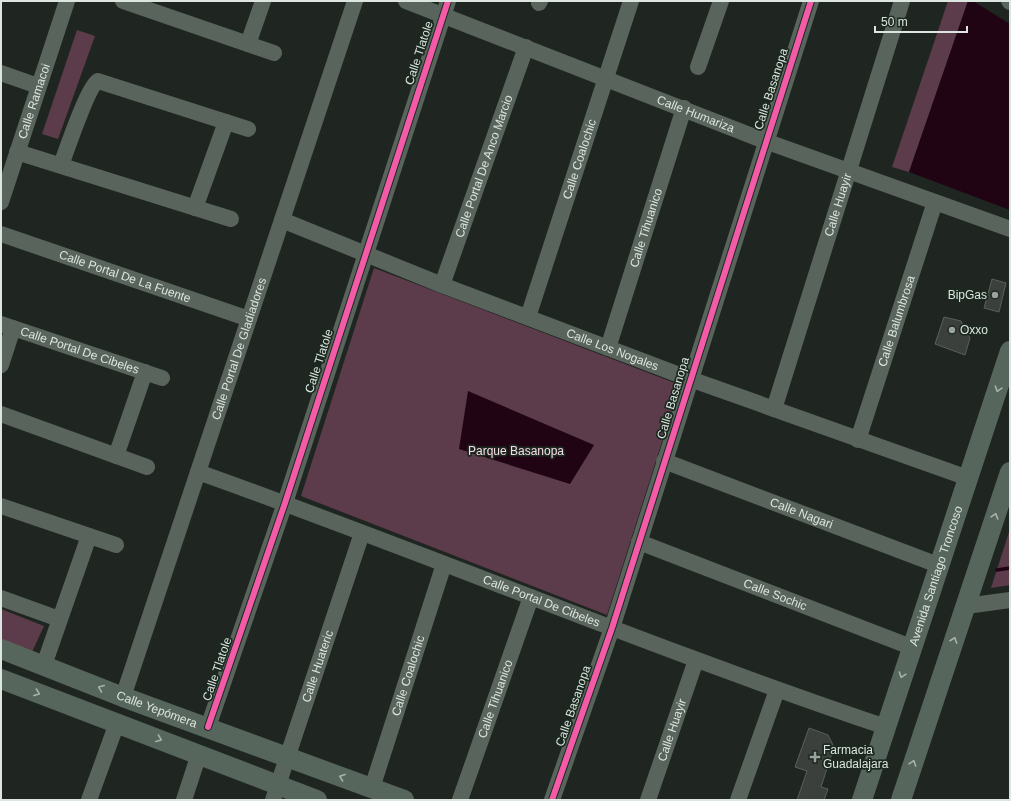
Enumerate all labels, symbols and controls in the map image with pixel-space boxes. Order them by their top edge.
scale bar [875,8,967,34]
text: 50 m [881,15,908,29]
street label: Calle Tlatole [402,19,436,87]
street label: Calle Basanopa [751,46,791,131]
street label: Calle Ramacoi [15,62,53,141]
street label: Calle Portal De Anco Marcio [452,93,516,239]
street label: Calle Humariza [655,93,737,136]
street label: Calle Coalochic [560,117,599,201]
street label: Calle Huayir [822,171,855,238]
street label: Calle Tihuanico [627,186,665,269]
street label: Calle Portal De La Fuente [57,247,193,306]
street label: Calle Balumbrosa [875,273,918,368]
street label: Calle Portal De Gladiadores [209,276,269,422]
place label: BipGas [948,288,987,302]
marker: BipGas [990,290,1000,300]
place label: Oxxo [960,323,988,337]
street label: Calle Portal De Cibeles [19,324,141,377]
marker: Oxxo [947,325,957,335]
street label: Calle Los Nogales [564,326,661,373]
street label: Calle Tlatole [302,327,336,395]
street label: Calle Basanopa [654,355,692,441]
one-way arrow [994,385,1003,392]
park label: Parque Basanopa [468,444,564,458]
street label: Calle Nagari [768,495,835,531]
street label: Avenida Santiago Troncoso [906,504,966,648]
one-way arrow [990,513,999,520]
street label: Calle Portal De Cibeles [481,572,602,630]
street label: Calle Sochic [742,576,809,613]
street label: Calle Huateric [299,628,336,704]
street label: Calle Coalochic [389,634,428,718]
street label: Calle Tlatole [200,635,235,703]
one-way arrow [949,636,958,643]
street label: Calle Tihuanico [475,658,516,740]
street label: Calle Basanopa [553,663,594,748]
one-way arrow [899,671,907,678]
one-way arrow [98,685,105,693]
street label: Calle Yepómera [114,688,199,731]
one-way arrow [34,689,41,697]
street label: Calle Huayir [655,697,689,763]
one-way arrow [155,735,162,743]
place label: Farmacia Guadalajara [823,743,889,771]
marker: Farmacia Guadalajara [810,752,820,762]
one-way arrow [908,760,917,767]
one-way arrow [338,773,345,781]

